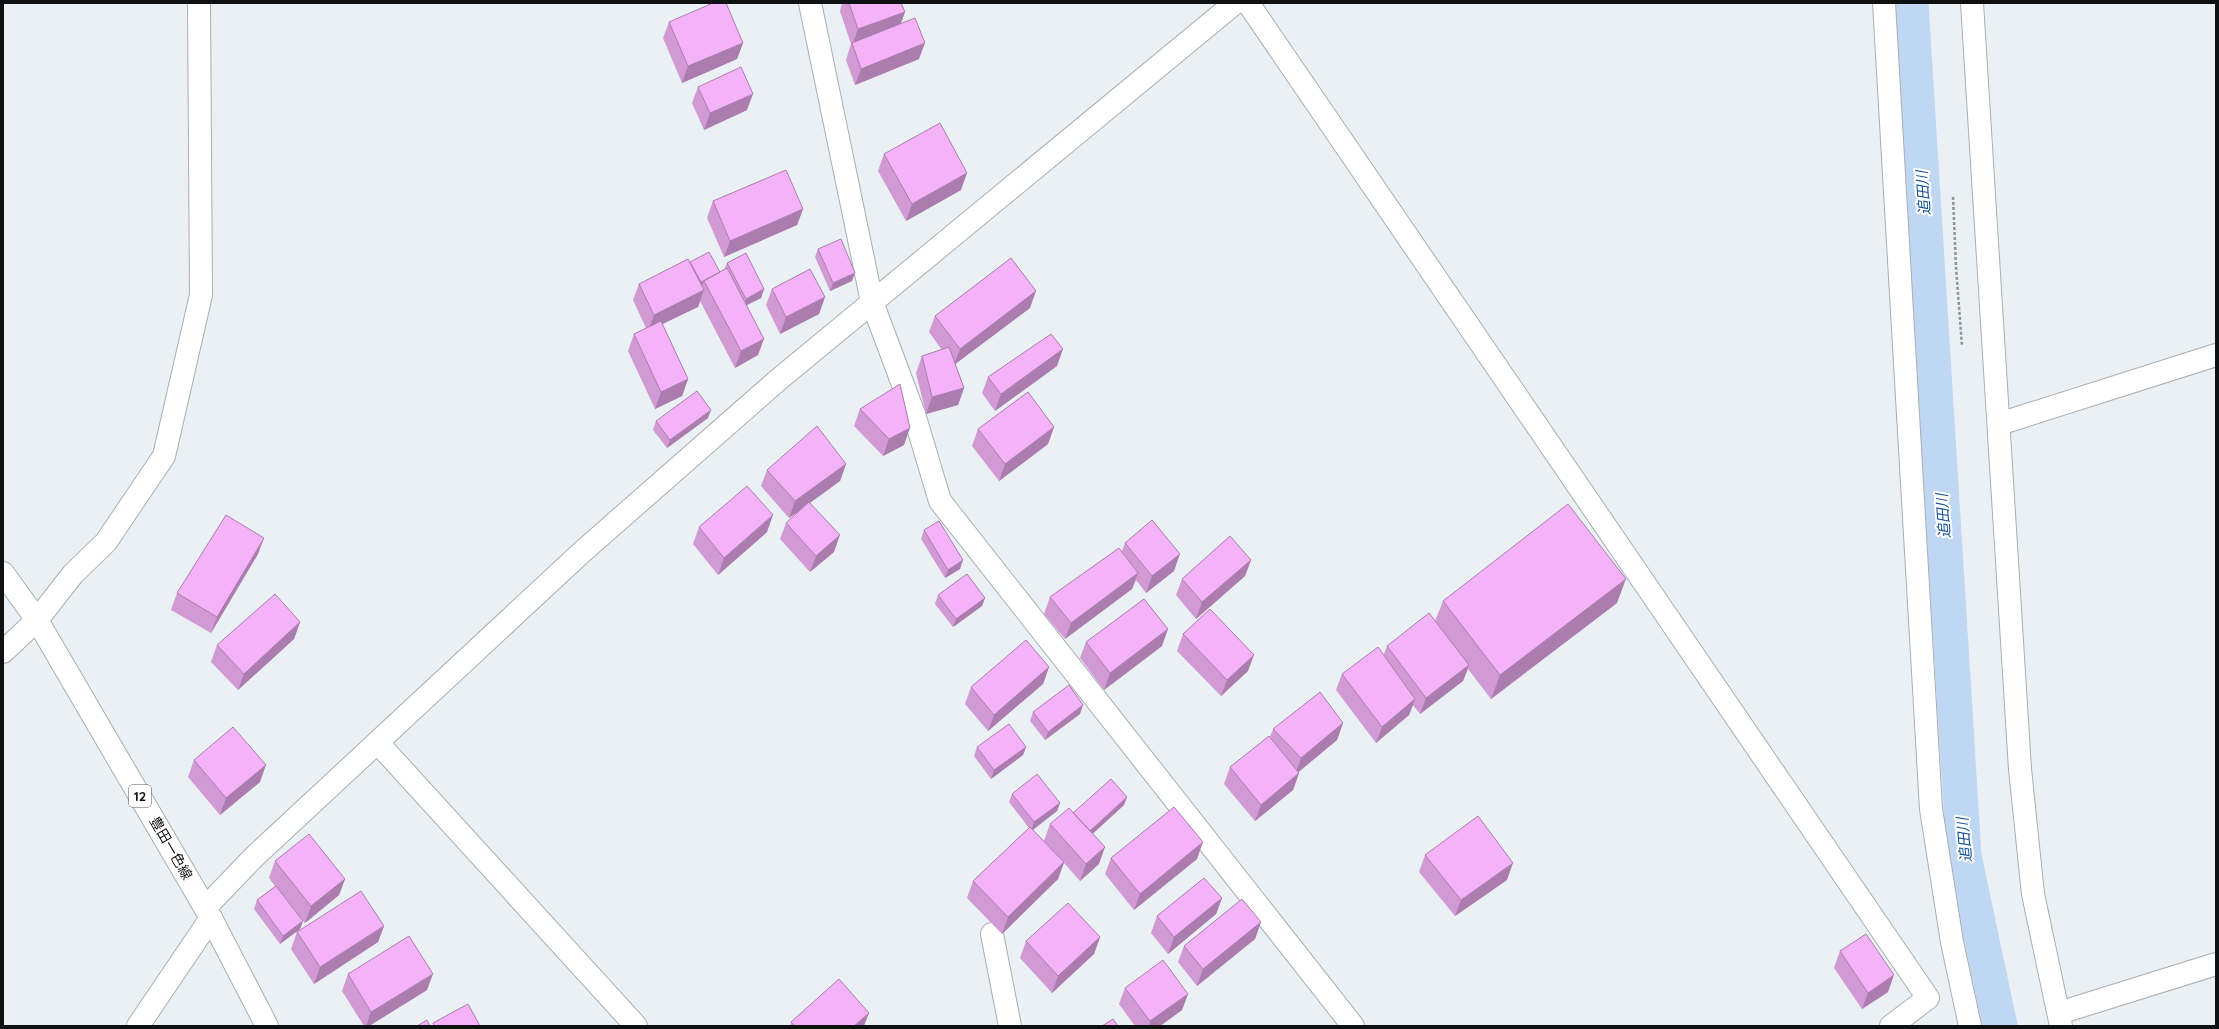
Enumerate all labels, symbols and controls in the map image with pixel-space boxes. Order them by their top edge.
water label: 追田川 [1912,168,1934,216]
water label: 追田川 [1932,491,1954,539]
road number: 12 [129,785,151,807]
street label: 豊田一色線 [146,813,196,883]
water label: 追田川 [1952,815,1975,863]

